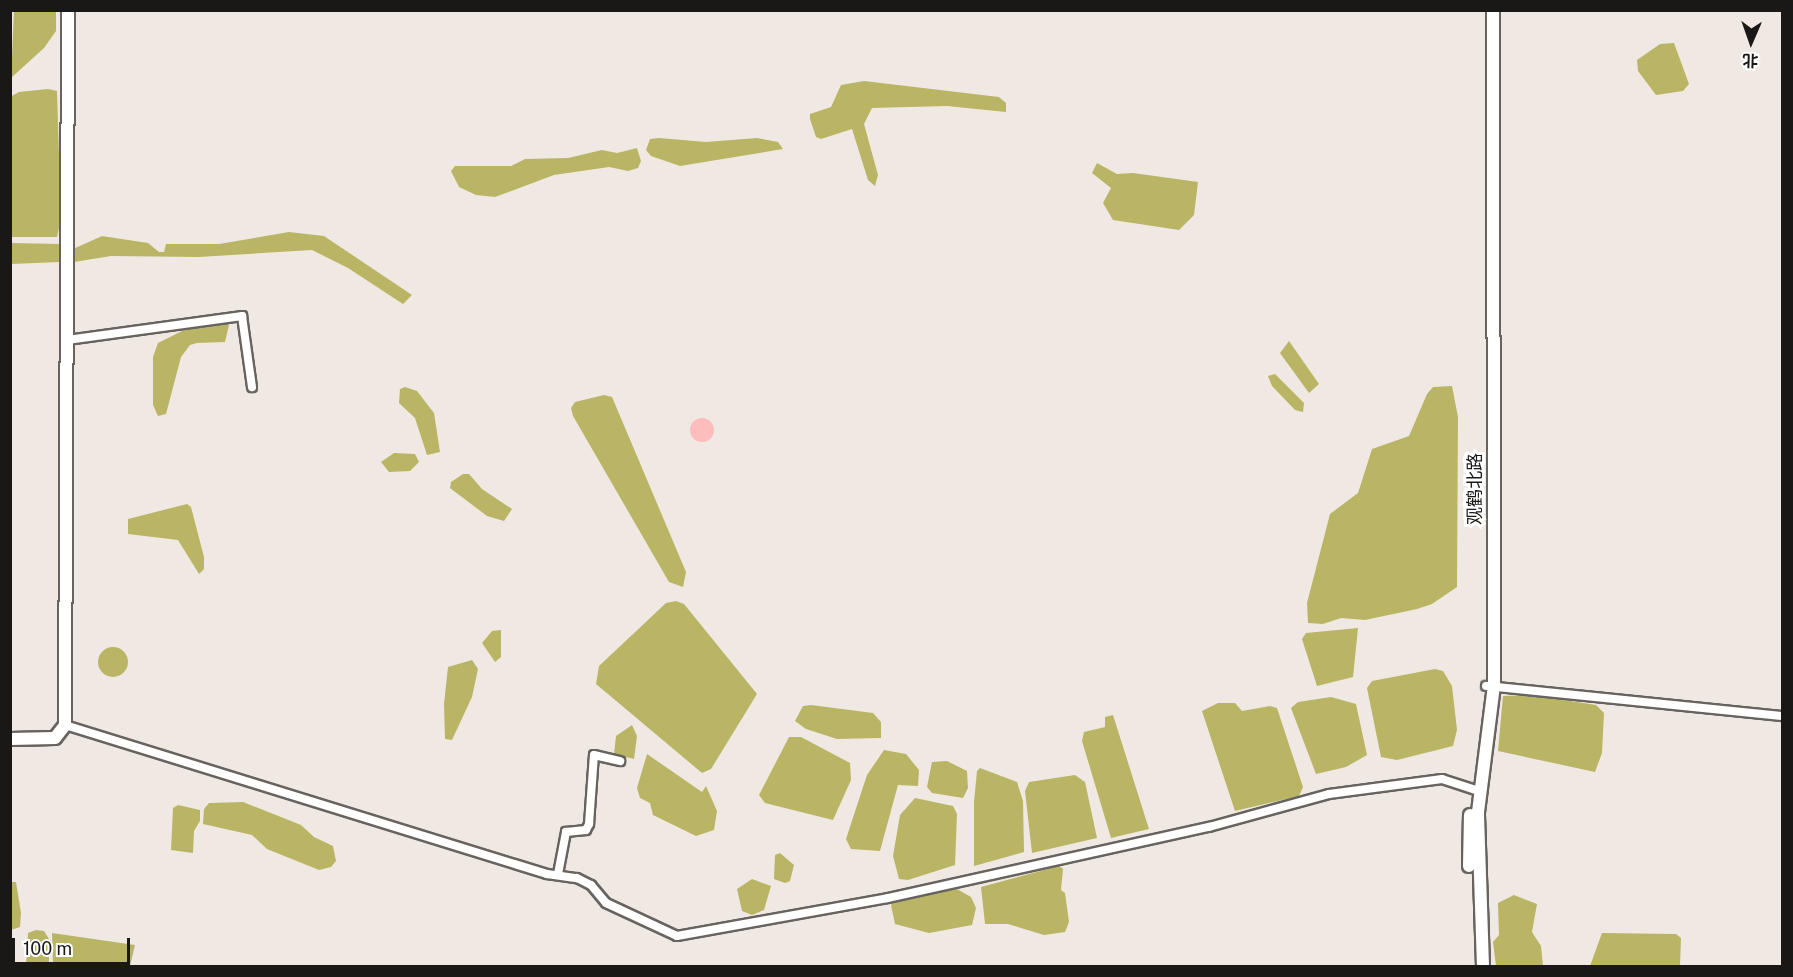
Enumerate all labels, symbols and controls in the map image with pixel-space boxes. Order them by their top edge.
north arrow [1721,12,1781,72]
text: 北 [1742,51,1759,70]
street label: 观鹤北路 [1464,453,1486,525]
scale bar [15,926,134,964]
text: 100 m [23,938,72,959]

